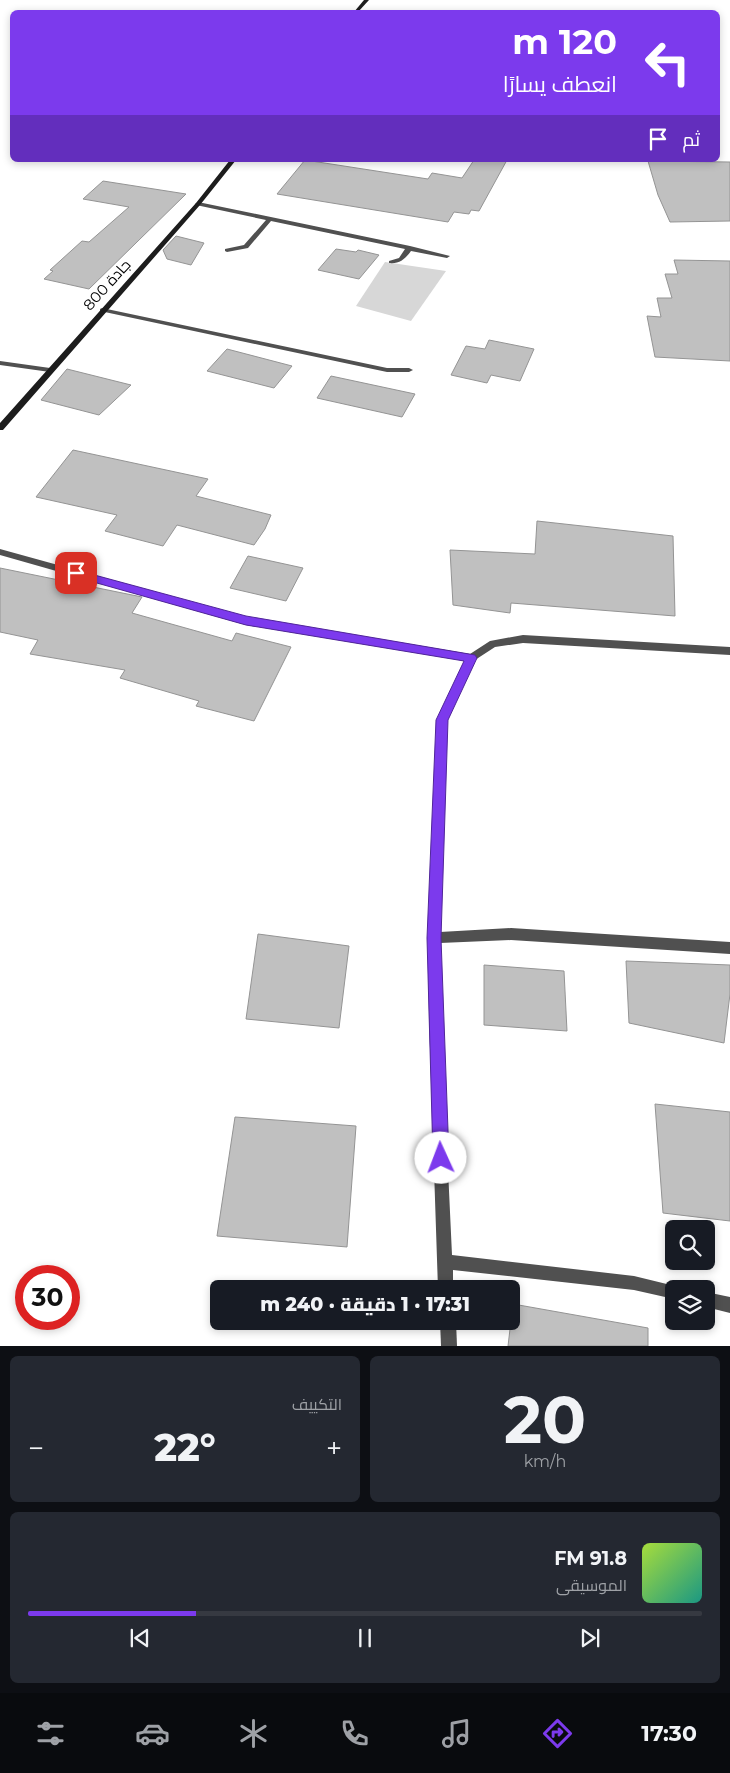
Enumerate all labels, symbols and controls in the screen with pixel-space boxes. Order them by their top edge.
text: 120 m [512,20,617,63]
icon: left [635,30,700,95]
text: انعطف يسارًا [503,71,617,98]
icon: arrive [644,125,672,153]
text: ثم [682,128,700,151]
street label: جادة 800 [79,255,134,314]
pin [55,552,97,594]
icon: arrive [62,559,90,587]
position arrow [414,1131,466,1183]
map controls [665,1220,715,1330]
button: search [665,1220,715,1270]
speed limit sign: 30 [15,1265,80,1330]
button: layers [665,1280,715,1330]
text: 17:31 · 1 دقيقة · 240 m [260,1293,470,1316]
text: 20 [504,1380,586,1459]
text: التكييف [292,1395,342,1414]
text: 22° [154,1424,216,1471]
text: − [28,1431,44,1465]
text: + [326,1431,342,1465]
text: km/h [524,1452,566,1471]
text: 91.8 FM [554,1547,627,1570]
text: الموسيقى [556,1576,627,1595]
icon: previous [126,1624,154,1652]
icon: pause [351,1624,379,1652]
icon: next [576,1624,604,1652]
icon: filters [33,1716,68,1751]
icon: car [135,1716,170,1751]
icon: climate [236,1716,271,1751]
icon: phone [337,1716,372,1751]
icon: music [439,1716,474,1751]
icon: directions [540,1716,575,1751]
text: 17:30 [641,1720,697,1747]

